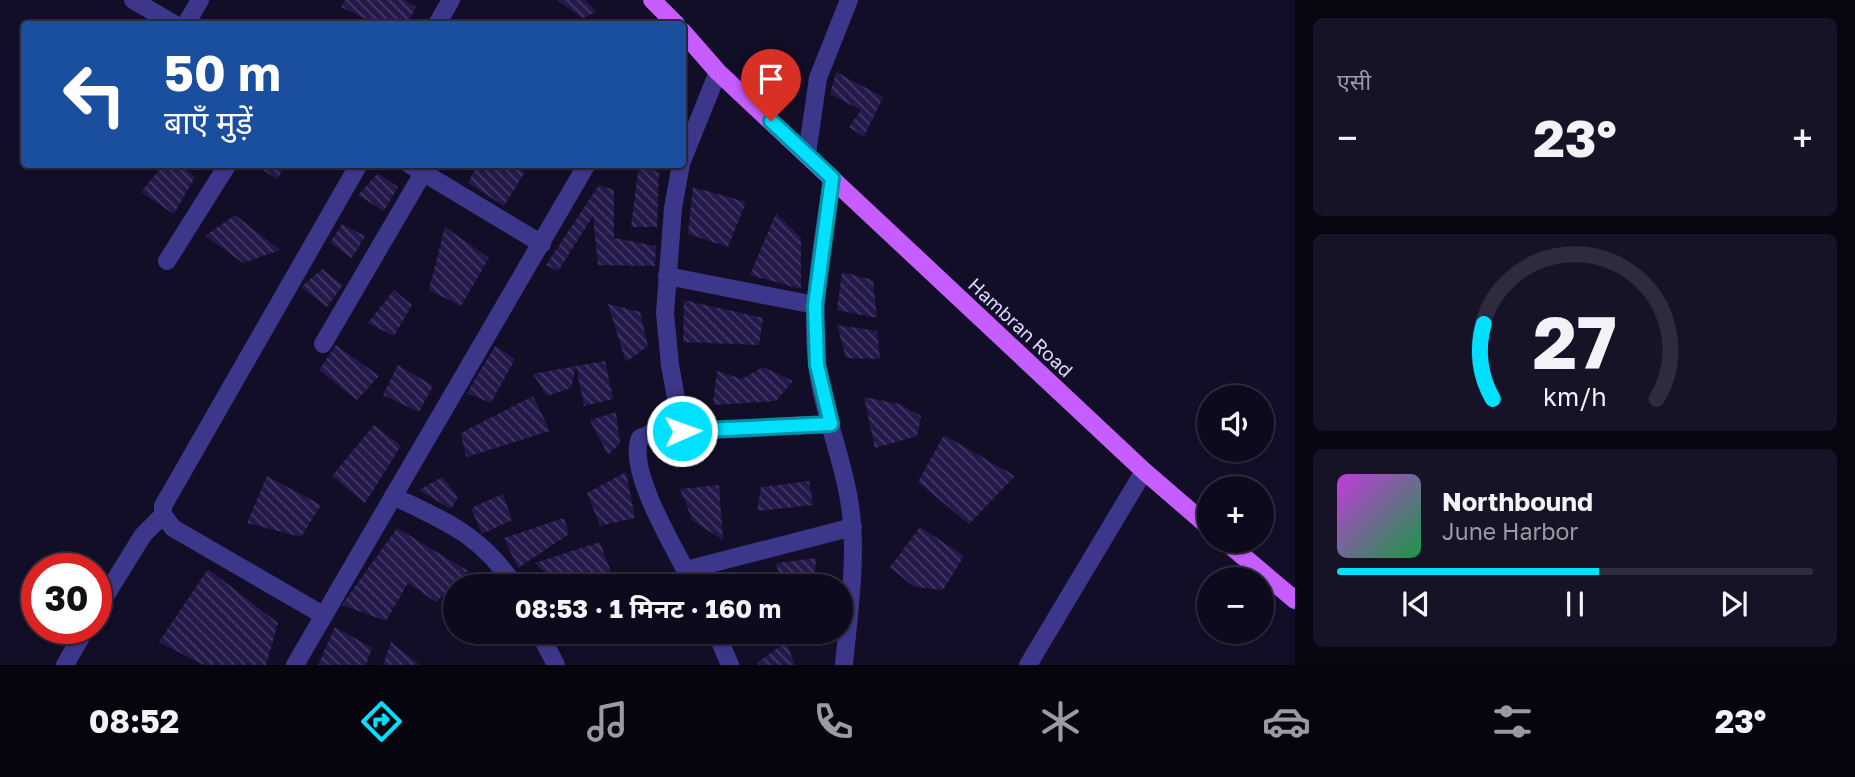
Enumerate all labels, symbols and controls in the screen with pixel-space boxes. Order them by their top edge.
text: 50 m [164,43,281,102]
icon: left [49,49,140,140]
pin [741,49,801,121]
icon: arrive [752,60,790,98]
text: एसी [1337,67,1371,95]
text: बाएँ मुड़ें [164,103,253,141]
text: 23° [1533,106,1617,168]
text: − [1337,115,1358,160]
text: + [1792,115,1813,160]
street label: Hambran Road [964,273,1078,381]
text: 27 [1533,298,1617,385]
text: km/h [1543,380,1607,411]
map controls [1197,385,1274,644]
button: sound [1197,385,1274,462]
position arrow [645,394,719,468]
button: + [1197,476,1274,553]
text: Northbound [1442,486,1593,517]
text: June Harbor [1442,517,1578,545]
speed limit sign: 30 [21,553,112,644]
button: − [1197,567,1274,644]
icon: previous [1397,585,1435,623]
icon: pause [1556,585,1594,623]
icon: next [1715,585,1753,623]
text: 08:53 · 1 मिनट · 160 m [515,593,781,624]
icon: directions [357,697,406,746]
icon: music [583,697,632,746]
icon: phone [809,697,858,746]
icon: climate [1036,697,1085,746]
icon: car [1262,697,1311,746]
icon: filters [1488,697,1537,746]
text: 08:52 [89,702,179,740]
text: 23° [1715,702,1766,740]

